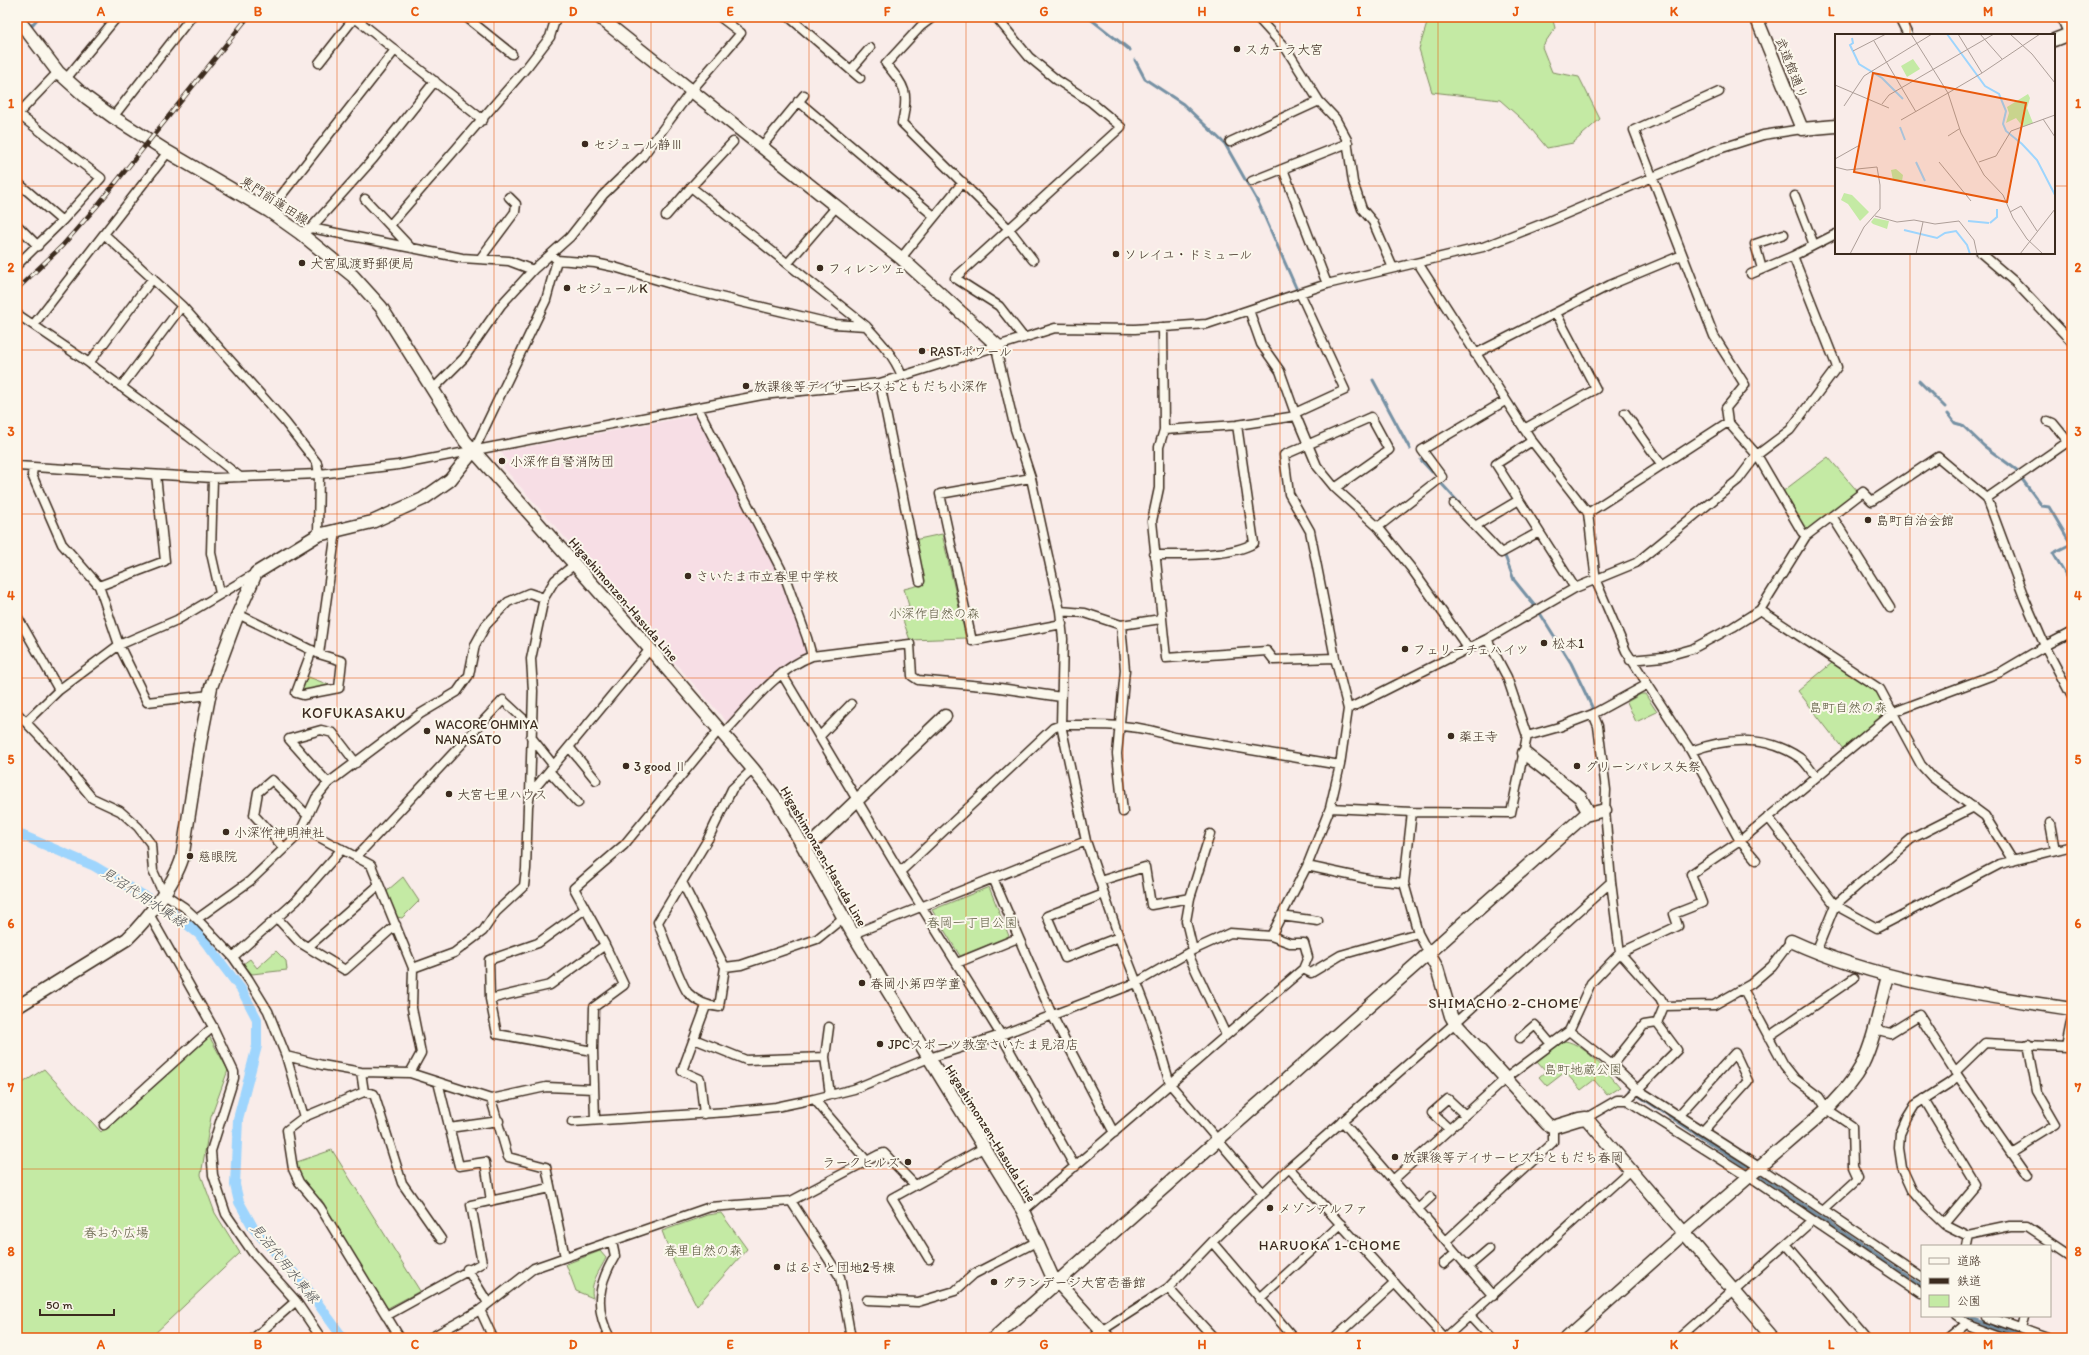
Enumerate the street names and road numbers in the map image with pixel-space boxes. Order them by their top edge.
street label: 武道館通り [1772,35,1811,101]
street label: 東門前蓮田線 [238,173,312,228]
street label: Higashimonzen-Hasuda Line [566,534,681,664]
street label: Higashimonzen-Hasuda Line [777,784,870,929]
street label: Higashimonzen-Hasuda Line [942,1062,1039,1205]

